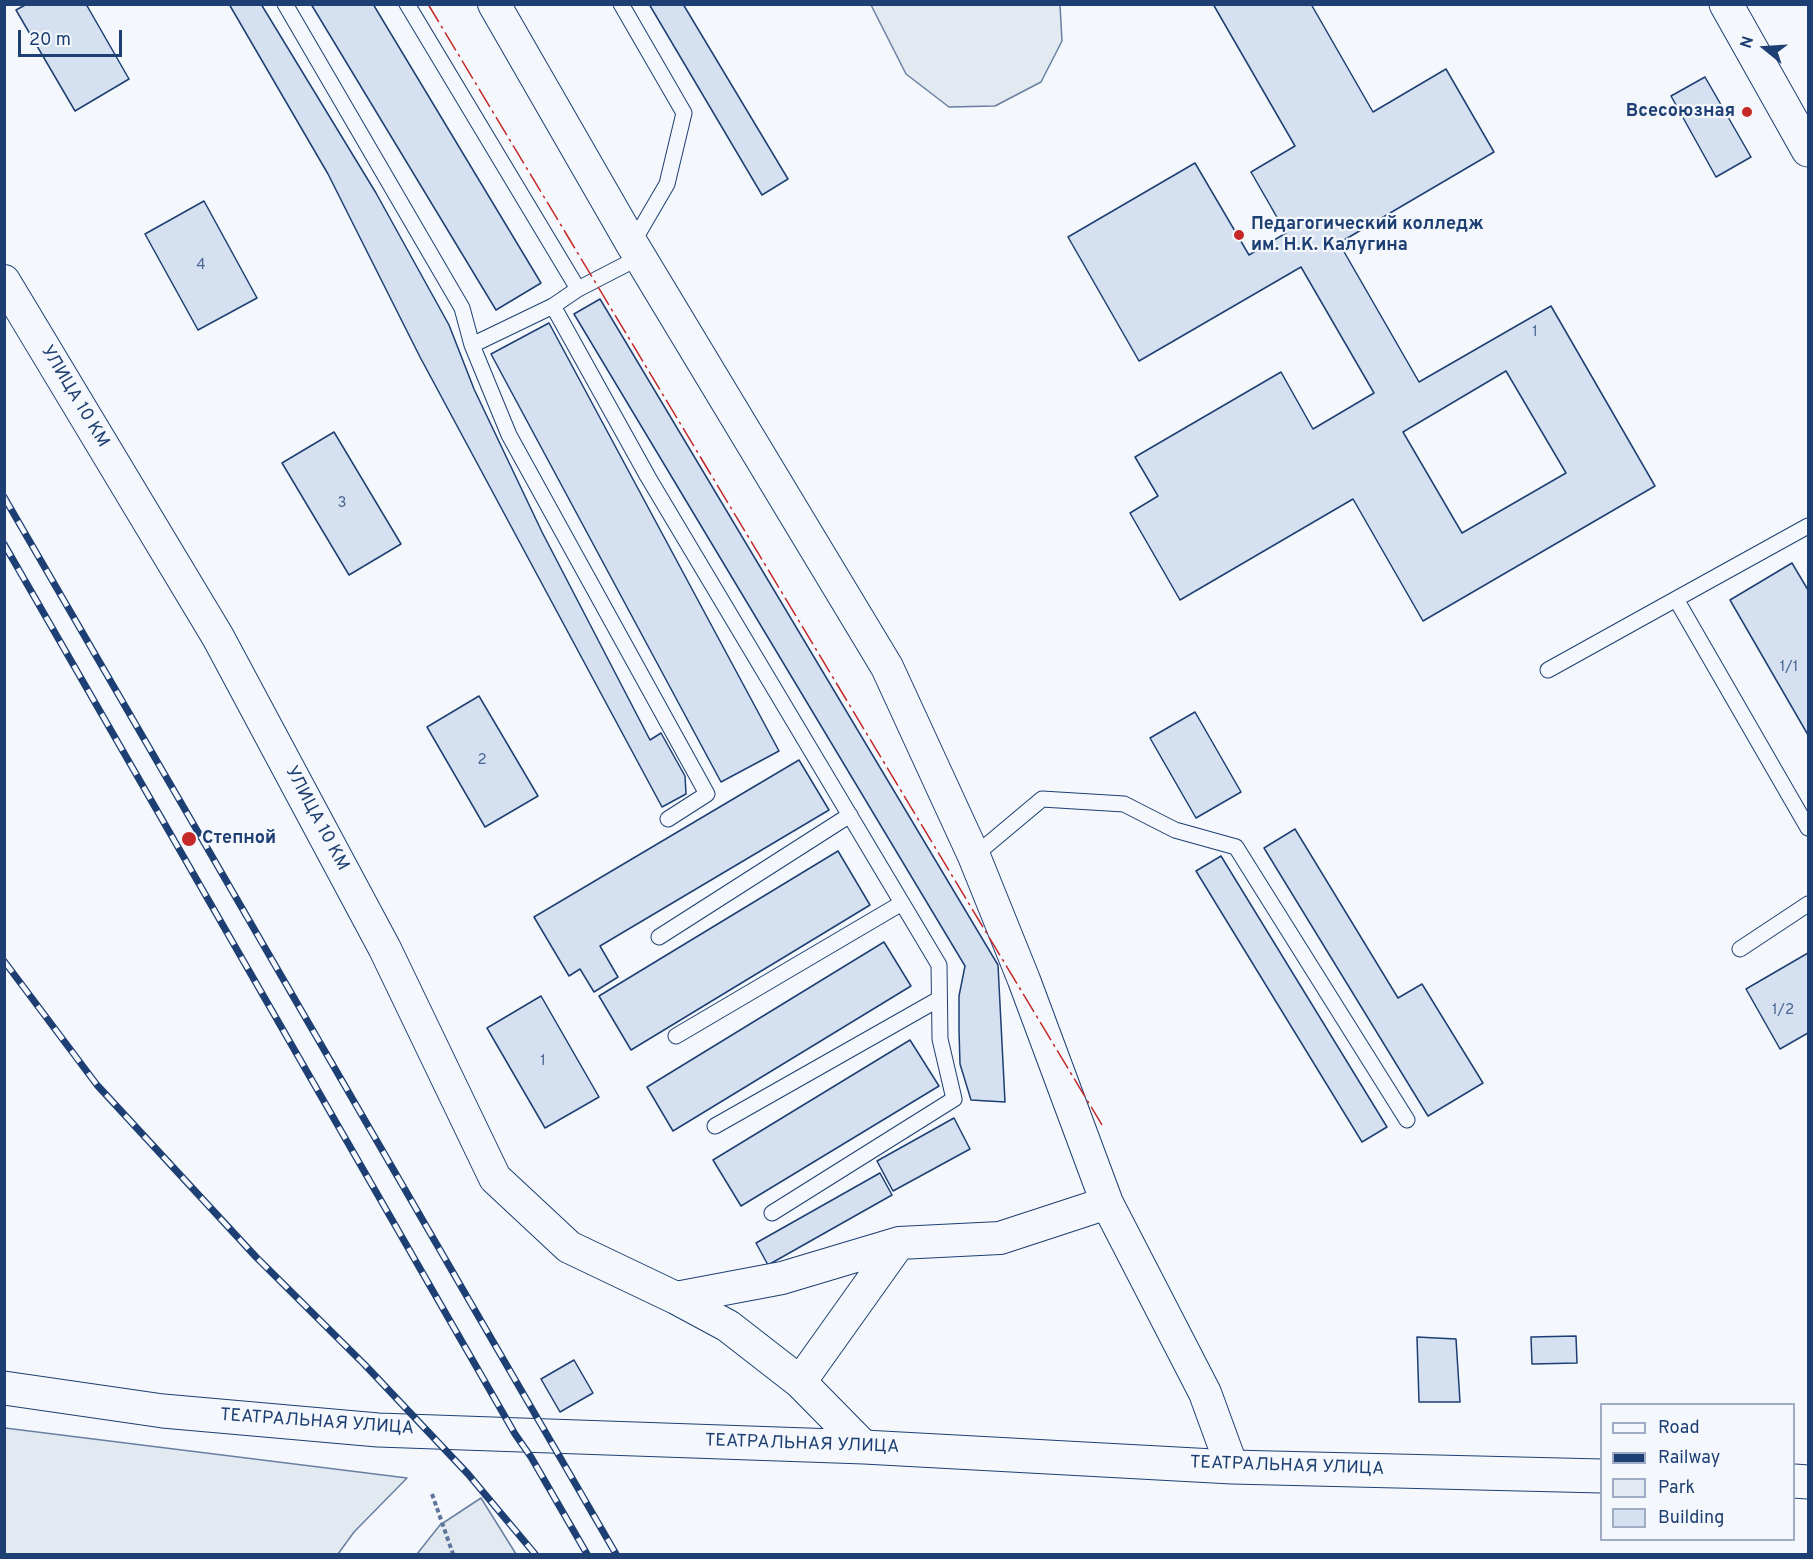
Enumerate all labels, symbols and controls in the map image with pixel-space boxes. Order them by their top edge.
scale bar [21,18,124,56]
north arrow [1735,18,1795,78]
text: 20 m [29,29,71,52]
text: N [1737,34,1759,51]
place label: Всесоюзная [1626,101,1735,123]
marker: Всесоюзная [1740,105,1754,119]
place label: Педагогический колледж им. Н.К. Калугина [1251,214,1484,256]
marker: Педагогический колледж им. Н.К. Калугина [1232,228,1246,242]
house number: 4 [196,257,206,275]
house number: 1 [1532,324,1538,342]
street label: УЛИЦА 10 КМ [35,342,113,452]
house number: 3 [337,495,347,513]
house number: 1/1 [1780,659,1798,677]
house number: 2 [477,752,487,770]
street label: УЛИЦА 10 КМ [279,763,353,875]
place label: Степной [202,828,276,850]
marker: Степной [180,830,198,848]
house number: 1/2 [1772,1002,1794,1020]
house number: 1 [540,1053,546,1071]
legend [1600,1403,1795,1541]
street label: ТЕАТРАЛЬНАЯ УЛИЦА [219,1405,415,1441]
text: Road [1658,1417,1700,1440]
street label: ТЕАТРАЛЬНАЯ УЛИЦА [704,1431,900,1459]
text: Railway [1658,1447,1720,1470]
street label: ТЕАТРАЛЬНАЯ УЛИЦА [1189,1453,1385,1481]
text: Park [1658,1477,1695,1500]
text: Building [1658,1507,1724,1530]

